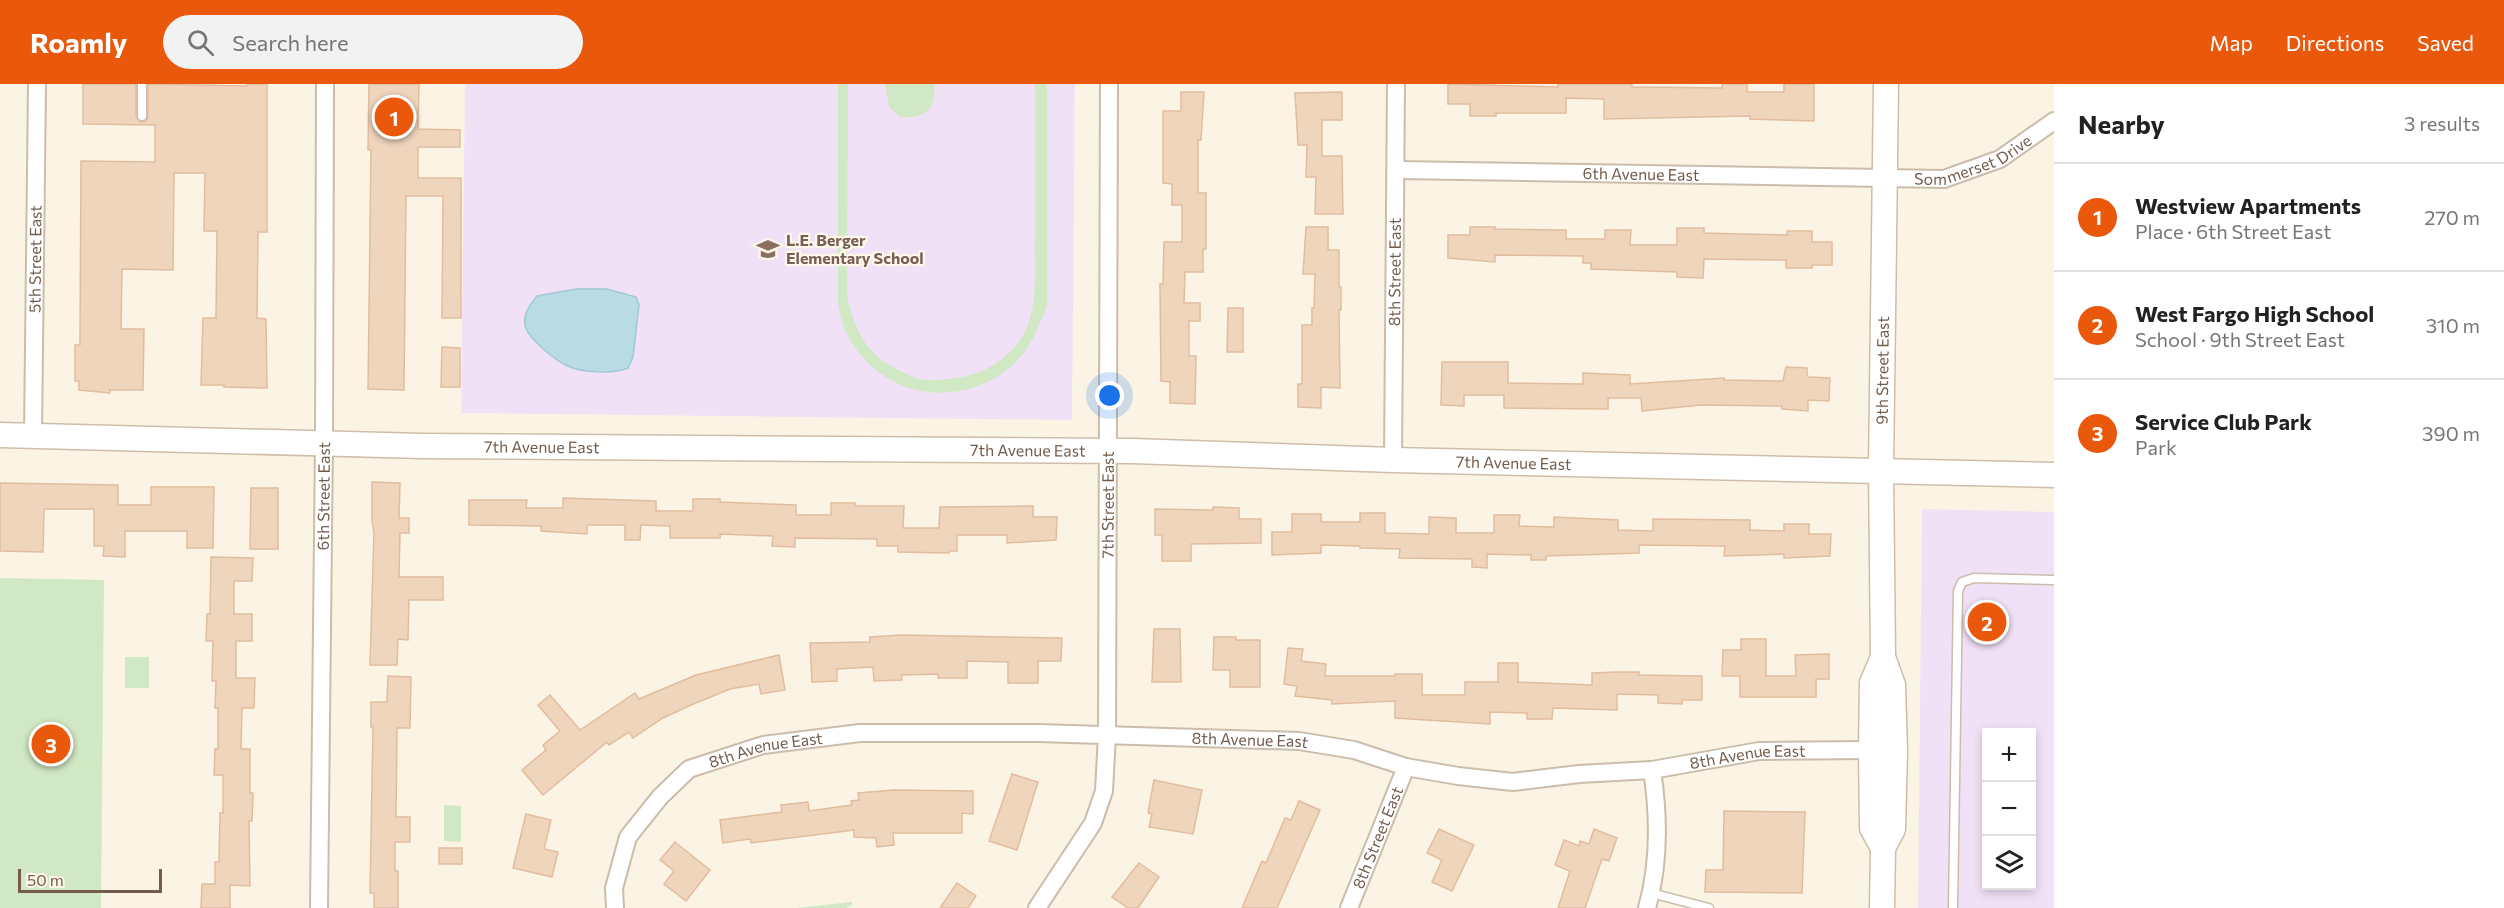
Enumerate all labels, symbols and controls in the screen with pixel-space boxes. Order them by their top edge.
search box [163,15,583,69]
text: Roamly [30,25,127,59]
icon: search [184,26,217,59]
text: Search here [232,29,349,56]
text: Map [2210,30,2253,55]
text: Directions [2286,30,2384,55]
text: Saved [2417,30,2474,55]
pin: 1 [374,94,414,140]
text: Nearby [2078,108,2165,139]
text: 3 results [2404,111,2480,135]
street label: Sommerset Drive [1914,130,2035,188]
street label: 6th Avenue East [1582,163,1700,184]
text: Westview Apartments [2135,192,2361,219]
street label: 5th Street East [24,204,45,313]
text: 1 [2093,205,2102,229]
text: 270 m [2424,205,2480,229]
street label: 8th Street East [1384,217,1404,326]
text: Place · 6th Street East [2135,219,2331,243]
place label: L.E. Berger Elementary School [786,230,924,267]
school or university icon: L.E. Berger Elementary School [755,236,781,262]
text: West Fargo High School [2135,300,2374,327]
text: 2 [2092,313,2103,337]
text: 310 m [2426,313,2480,337]
street label: 9th Street East [1872,315,1892,425]
text: School · 9th Street East [2135,327,2345,351]
your location [1095,381,1124,410]
text: Service Club Park [2135,408,2312,435]
text: 3 [2092,421,2103,445]
text: 390 m [2422,421,2480,445]
text: Park [2135,435,2177,459]
street label: 7th Avenue East [484,436,600,456]
street label: 7th Avenue East [970,440,1086,460]
street label: 6th Street East [313,441,333,550]
street label: 7th Street East [1098,451,1117,558]
street label: 7th Avenue East [1456,451,1572,473]
pin: 2 [1968,600,2006,644]
pin: 3 [32,722,70,766]
street label: 8th Avenue East [706,728,824,771]
street label: 8th Avenue East [1191,728,1310,751]
map controls [1982,728,2036,890]
button: + [1982,728,2036,782]
street label: 8th Avenue East [1688,741,1806,772]
button: − [1982,782,2036,836]
street label: 8th Street East [1348,783,1406,891]
button: layers [1982,836,2036,890]
scale bar [18,866,162,894]
text: 50 m [27,870,64,889]

